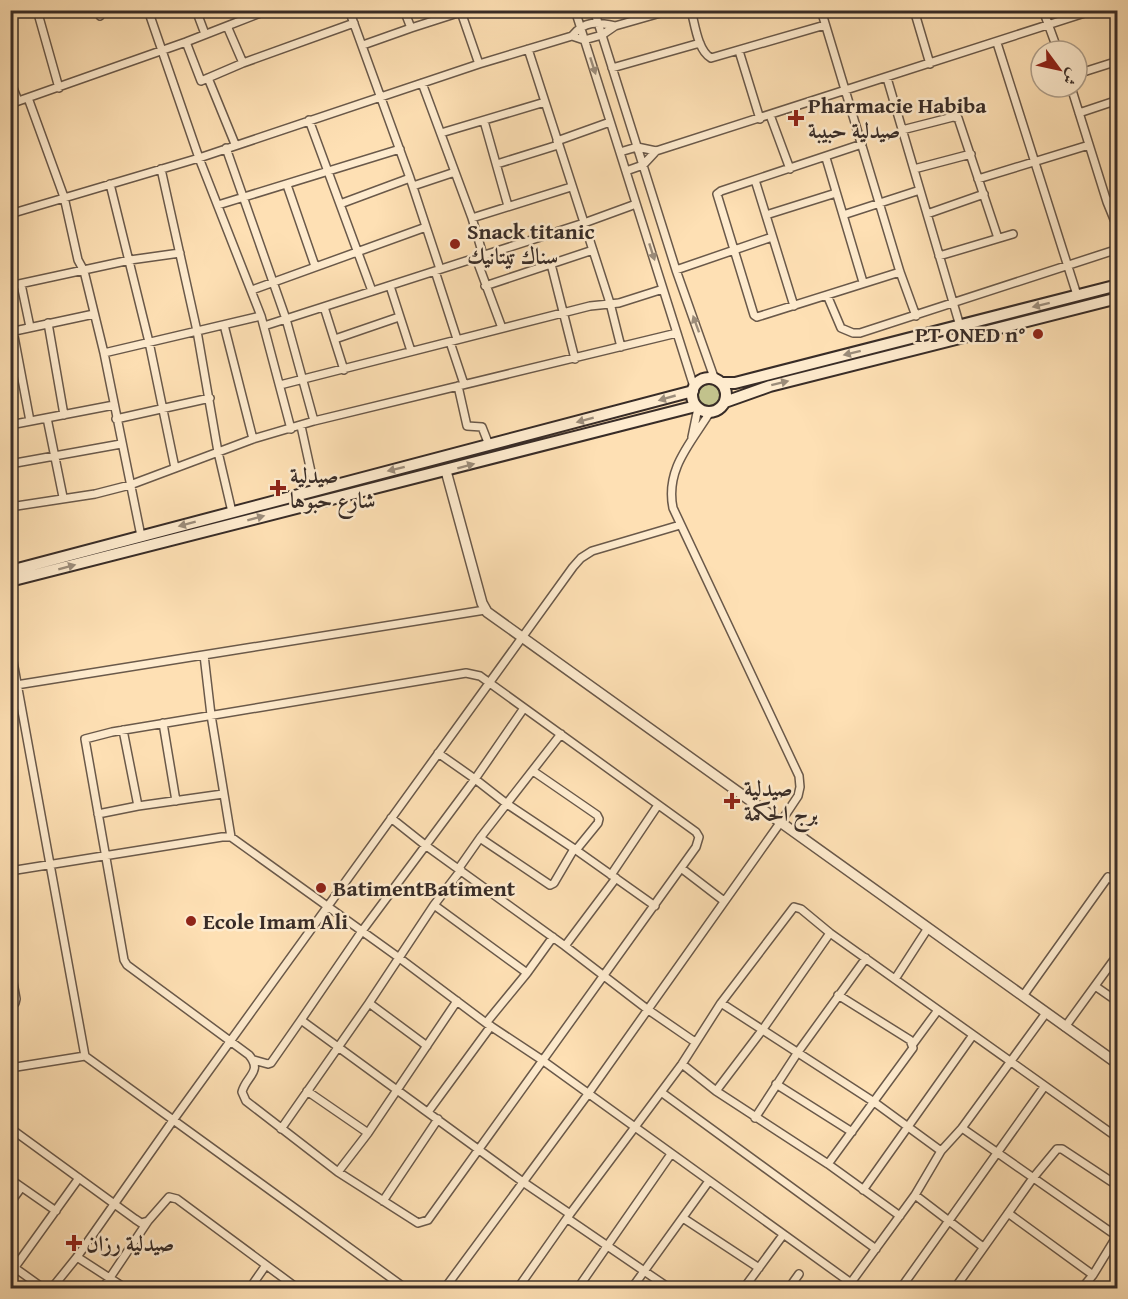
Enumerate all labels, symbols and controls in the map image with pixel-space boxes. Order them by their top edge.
north arrow [1029,39,1089,99]
one-way arrow [588,57,598,75]
text: ش [1057,64,1086,90]
place label: Pharmacie Habiba صيدلية حبيبة [808,89,987,146]
marker: Pharmacie Habiba صيدلية حبيبة [789,111,803,125]
place label: Snack titanic سناك تيتانيك [467,215,595,272]
marker: Snack titanic سناك تيتانيك [448,237,462,251]
one-way arrow [647,243,657,261]
one-way arrow [1031,300,1050,310]
one-way arrow [690,315,700,333]
place label: PT ONED n° [915,318,1026,350]
marker: PT ONED n° [1031,327,1045,341]
one-way arrow [842,349,861,359]
one-way arrow [770,378,789,388]
one-way arrow [658,394,676,403]
one-way arrow [576,416,594,425]
place label: صيدلية شارع حبوها [290,459,375,519]
one-way arrow [457,461,475,470]
one-way arrow [387,465,405,474]
marker: صيدلية شارع حبوها [271,481,285,495]
one-way arrow [247,513,265,523]
one-way arrow [178,519,197,529]
one-way arrow [58,561,76,571]
place label: صيدلية برج الحكمة [744,772,818,833]
marker: صيدلية برج الحكمة [725,794,739,808]
place label: BatimentBatiment [333,872,516,904]
marker: BatimentBatiment [314,881,328,895]
place label: Ecole Imam Ali [203,905,348,937]
marker: Ecole Imam Ali [184,914,198,928]
place label: صيدلية رزان [86,1227,174,1259]
marker: صيدلية رزان [67,1236,81,1250]

